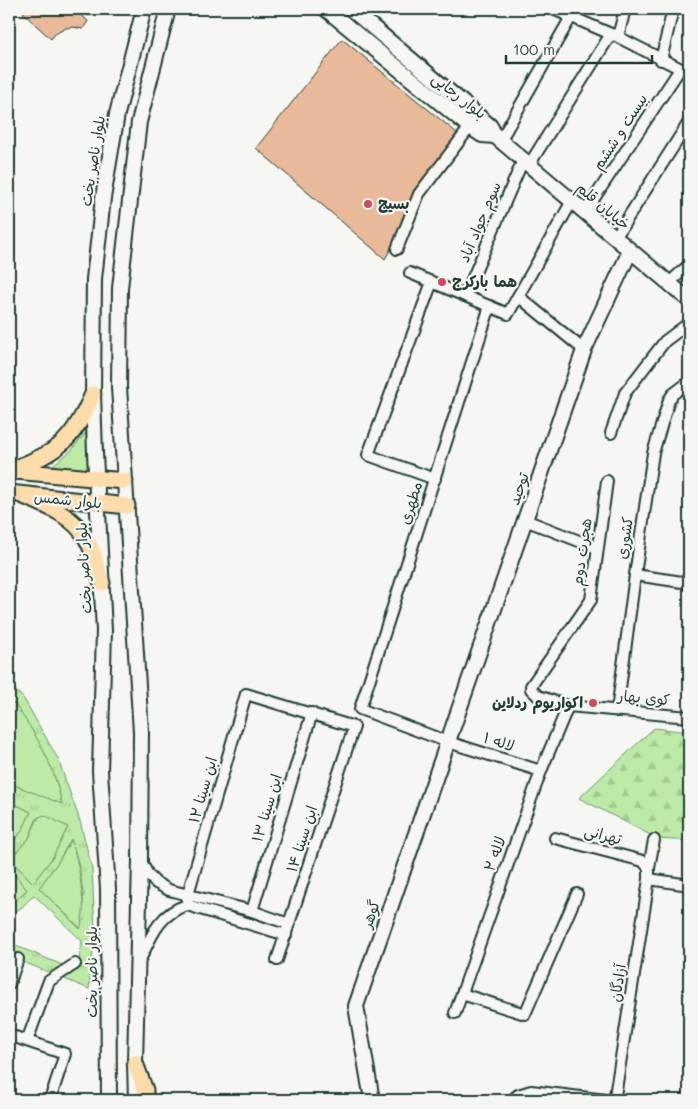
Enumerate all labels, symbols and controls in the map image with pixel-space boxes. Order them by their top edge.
scale bar [506,32,652,64]
text: 100 m [513,39,555,59]
street label: بلوار رجایی [428,68,491,124]
street label: بیست و ششم [587,89,654,175]
street label: بلوار ناصر بخت [75,114,109,208]
street label: خیابان قلم [571,177,635,236]
street label: سوم جواد آباد [453,178,508,266]
place label: بسیج [378,193,409,213]
marker: بسیج [362,198,374,210]
place label: هما بارکرج [452,271,517,291]
marker: هما بارکرج [436,276,448,288]
street label: توحید [503,469,533,508]
street label: مطهری [394,479,426,527]
street label: بلوار شمس [33,485,103,513]
street label: کشوری [611,515,637,560]
street label: هجرت دوم [566,517,599,587]
street label: بلوار ناصر بخت [71,522,95,614]
street label: کوی بهار [616,685,671,709]
place label: اکواریوم ردلاین [492,692,583,714]
marker: اکواریوم ردلاین [587,697,599,709]
street label: لاله ۱ [481,727,517,755]
street label: ابن سینا ۱۲ [183,754,221,825]
street label: ابن سینا ۱۳ [246,771,286,844]
street label: ابن سینا ۱۴ [281,803,321,875]
street label: تهرانی [582,819,625,850]
street label: لاله ۲ [479,833,510,874]
street label: گوهر [355,897,384,932]
street label: بلوار ناصر بخت [81,926,101,1018]
street label: آزادگان [604,961,630,1003]

